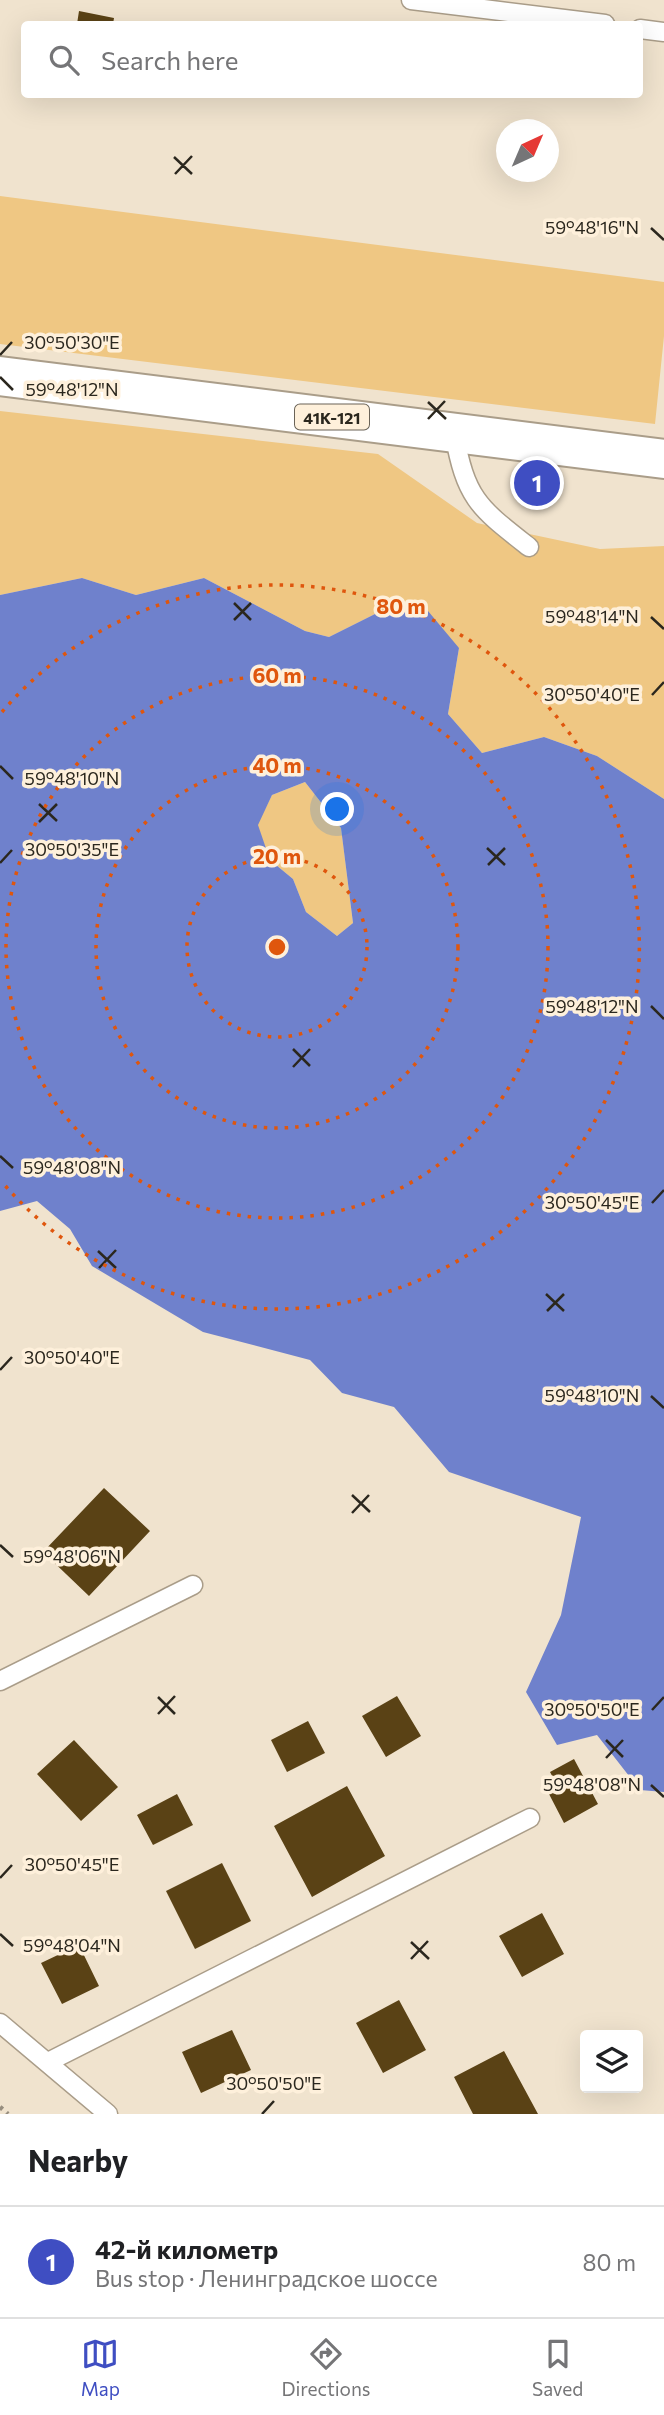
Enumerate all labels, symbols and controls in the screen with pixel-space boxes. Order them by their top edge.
search box [21,21,643,98]
icon: search [45,41,83,79]
text: Search here [101,44,239,75]
north arrow [496,119,559,182]
text: 59°48'16"N [545,216,639,238]
text: 30°50'30"E [24,331,120,353]
text: 59°48'12"N [26,378,119,400]
road number: 41К-121 [295,404,369,430]
pin: 1 [514,457,560,509]
text: 80 m [376,593,426,618]
text: 59°48'14"N [545,605,639,627]
text: 60 m [252,662,302,687]
text: 30°50'40"E [544,683,640,705]
text: 40 m [252,752,302,777]
text: 59°48'10"N [25,767,119,789]
your location [320,792,354,826]
text: 30°50'35"E [25,838,119,860]
text: 20 m [253,843,301,868]
centre of rings [265,935,289,959]
text: 59°48'12"N [546,995,639,1017]
text: 59°48'08"N [23,1156,121,1178]
text: 30°50'45"E [545,1191,639,1213]
text: 30°50'40"E [24,1346,120,1368]
text: 59°48'10"N [545,1384,639,1406]
text: 59°48'06"N [23,1545,121,1567]
text: 30°50'50"E [544,1698,640,1720]
text: 59°48'08"N [543,1773,641,1795]
text: 30°50'45"E [25,1853,119,1875]
text: 59°48'04"N [23,1934,121,1956]
map controls [580,2030,643,2093]
button: layers [580,2030,643,2093]
text: 30°50'50"E [226,2072,322,2094]
text: Nearby [28,2141,128,2178]
text: 42-й километр [95,2233,278,2264]
text: 1 [46,2248,56,2276]
text: 80 m [583,2248,636,2276]
text: Bus stop · Ленинградское шоссе [95,2264,438,2292]
tab: Map [81,2335,120,2400]
tab: Directions [281,2335,371,2400]
tab: Saved [532,2335,583,2400]

